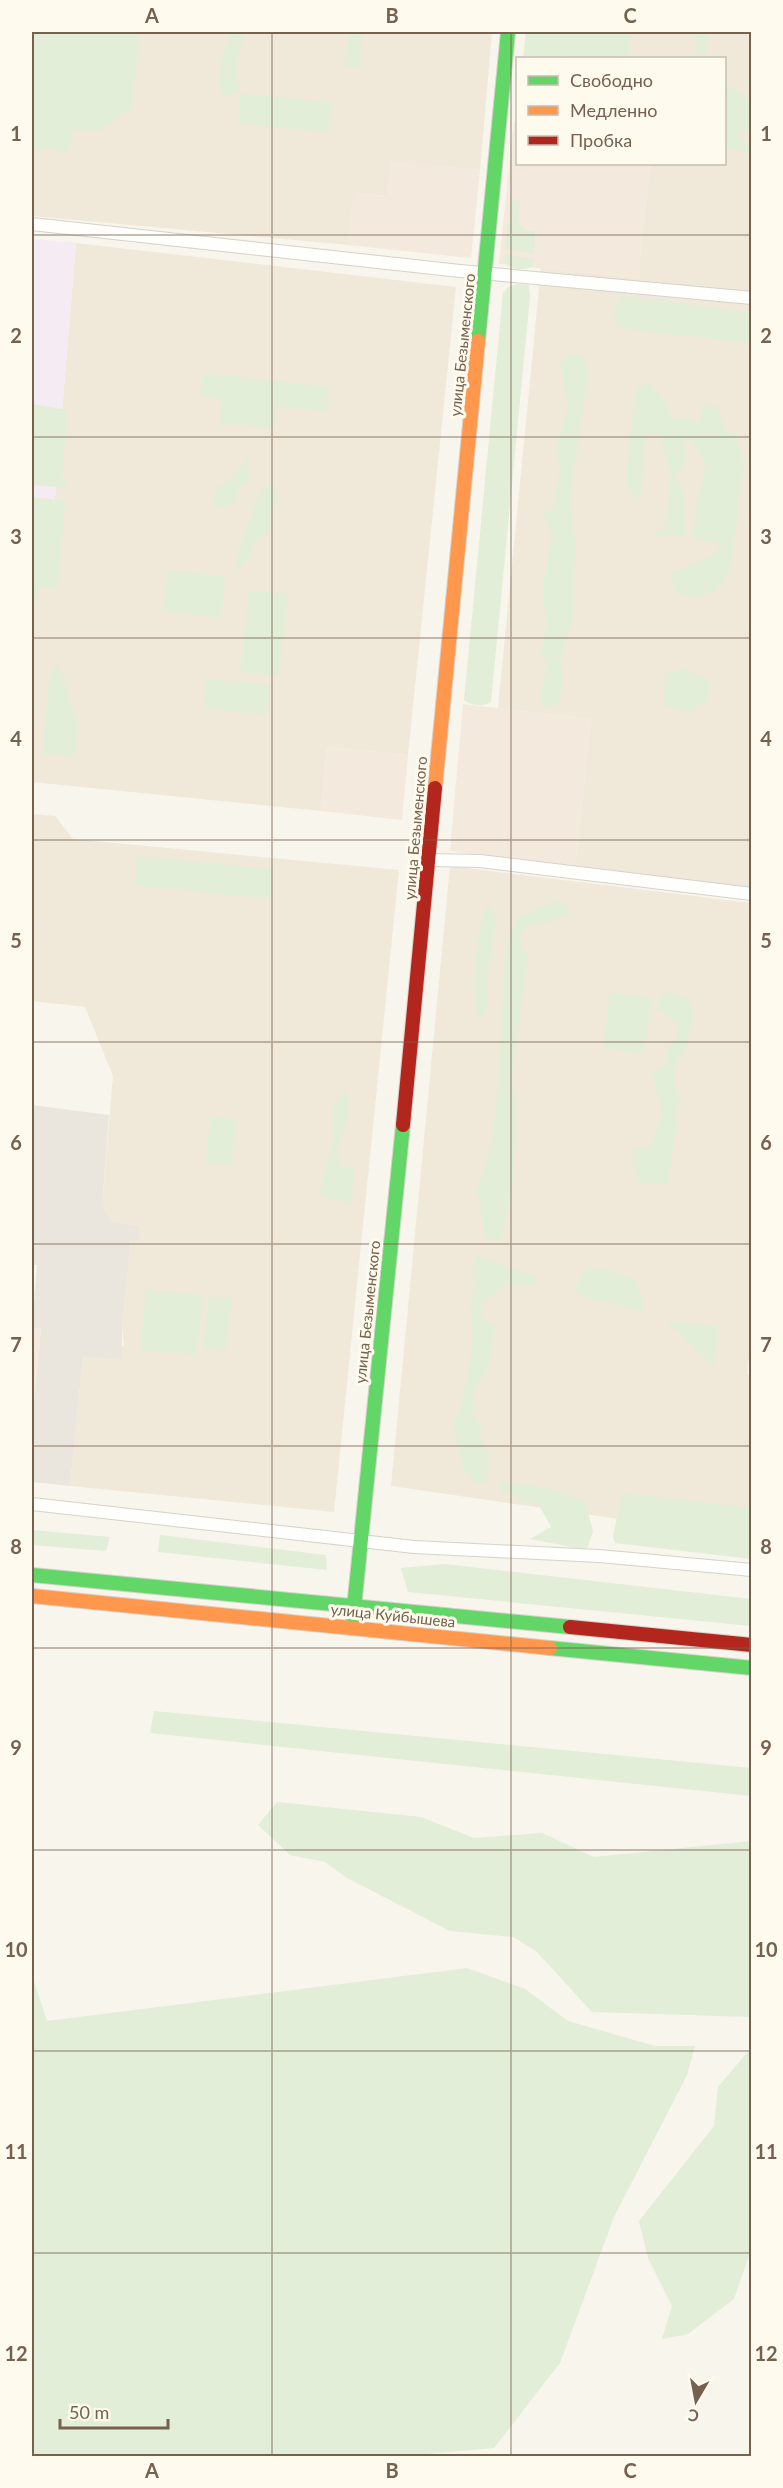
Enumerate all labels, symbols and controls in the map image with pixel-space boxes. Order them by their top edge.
text: A [144,3,159,27]
text: B [385,3,399,27]
text: C [623,3,637,27]
legend [516,57,726,165]
text: Свободно [570,69,653,91]
text: Медленно [570,99,658,121]
text: 1 [10,121,22,145]
text: 1 [760,121,772,145]
text: Пробка [570,129,632,151]
street label: улица Безыменского [446,272,478,417]
text: 2 [10,323,22,347]
text: 2 [760,323,772,347]
text: 3 [10,524,22,548]
text: 3 [760,524,772,548]
text: 4 [10,726,22,750]
text: 4 [760,726,772,750]
street label: улица Безыменского [400,755,430,900]
text: 5 [10,928,22,952]
text: 5 [760,928,772,952]
text: 6 [10,1130,22,1154]
text: 6 [760,1130,772,1154]
street label: улица Безыменского [351,1239,383,1384]
text: 7 [10,1332,22,1356]
text: 7 [760,1332,772,1356]
text: 8 [10,1534,22,1558]
text: 8 [760,1534,772,1558]
street label: улица Куйбышева [330,1600,456,1631]
text: 9 [10,1735,22,1759]
text: 9 [760,1735,772,1759]
text: 10 [4,1937,28,1961]
text: 10 [754,1937,778,1961]
text: 11 [4,2139,28,2163]
text: 11 [754,2139,778,2163]
text: 12 [4,2341,28,2365]
text: 12 [754,2341,778,2365]
north arrow [666,2371,726,2431]
scale bar [60,2392,168,2430]
text: 50 m [69,2401,109,2423]
text: С [686,2406,700,2427]
text: A [144,2458,159,2482]
text: B [385,2458,399,2482]
text: C [623,2458,637,2482]

